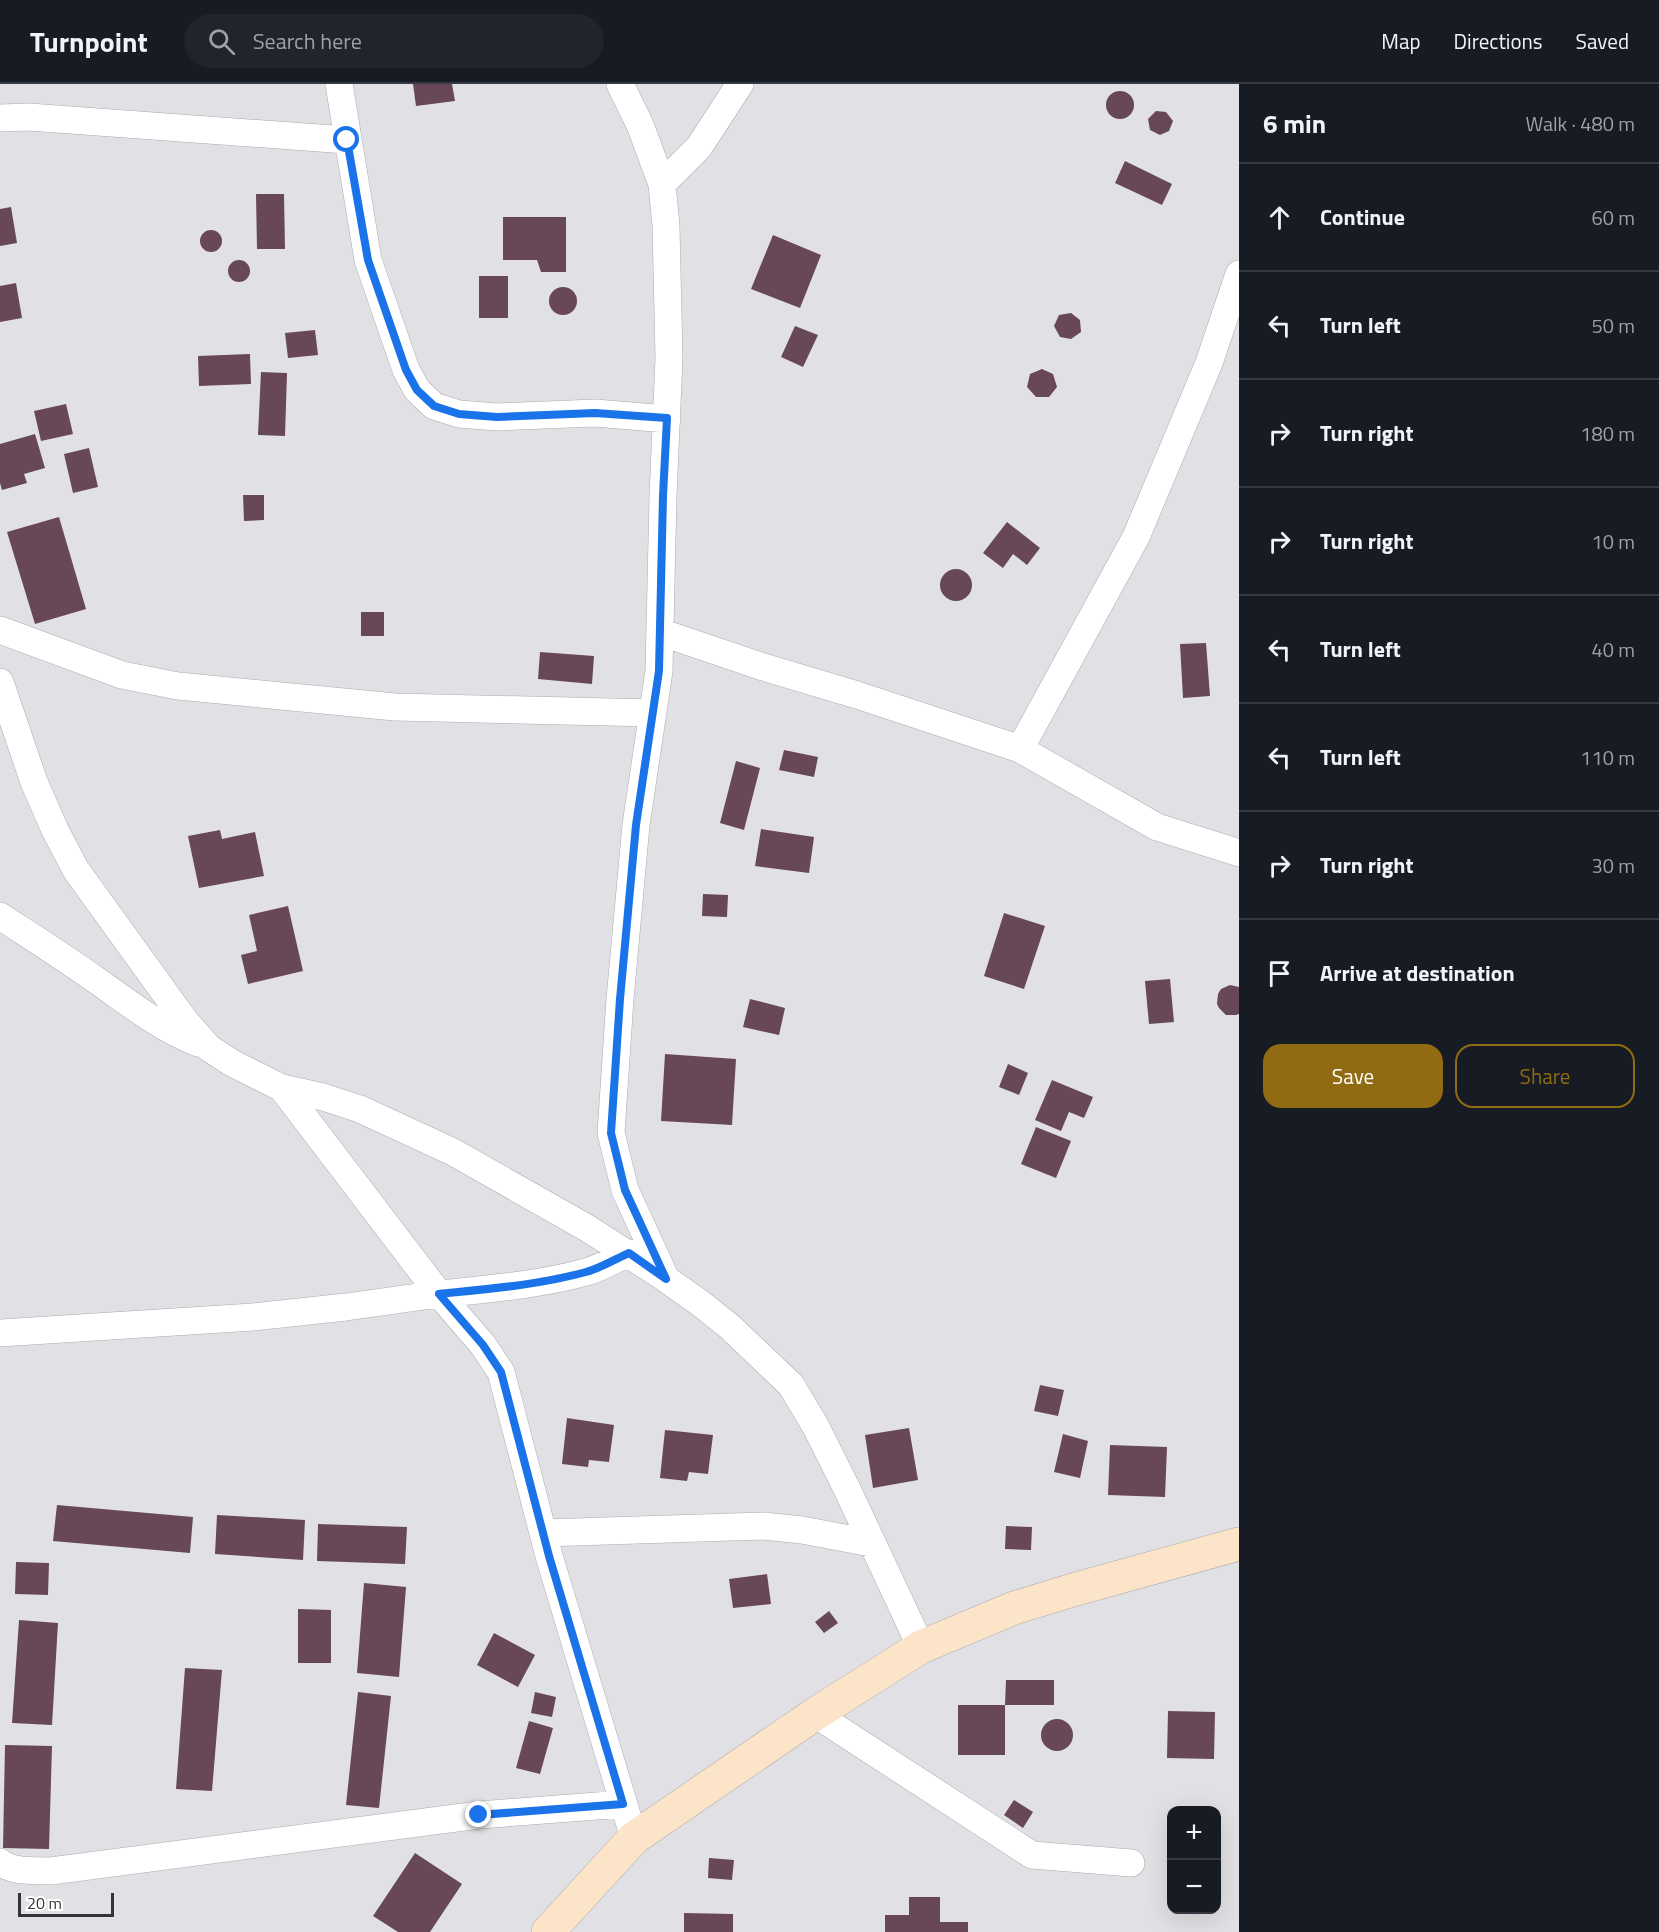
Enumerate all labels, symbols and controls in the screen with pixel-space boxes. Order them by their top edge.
search box [184,14,604,68]
text: Turnpoint [30,20,148,63]
text: Search here [253,24,362,58]
icon: search [205,25,238,58]
text: Map [1381,25,1421,57]
text: Directions [1454,25,1543,57]
text: Saved [1576,25,1629,57]
text: 6 min [1263,104,1326,143]
text: Walk · 480 m [1526,108,1635,139]
route start [333,126,359,152]
text: Continue [1320,200,1405,234]
icon: ahead [1263,201,1296,234]
text: 60 m [1591,202,1635,233]
text: Turn left [1320,308,1401,342]
icon: left [1263,309,1296,342]
text: 50 m [1591,310,1635,341]
text: Turn right [1320,416,1414,450]
icon: right [1263,417,1296,450]
text: 180 m [1580,418,1635,449]
text: Turn right [1320,524,1414,558]
icon: right [1263,525,1296,558]
text: 10 m [1591,526,1635,557]
text: Turn left [1320,632,1401,666]
icon: left [1263,633,1296,666]
text: 40 m [1591,634,1635,665]
text: Turn left [1320,740,1401,774]
icon: left [1263,741,1296,774]
text: 110 m [1580,742,1635,773]
text: Turn right [1320,848,1414,882]
icon: right [1263,849,1296,882]
text: 30 m [1591,850,1635,881]
text: Arrive at destination [1320,956,1515,990]
icon: arrive [1263,957,1296,990]
button: Save [1263,1044,1443,1108]
button: Share [1455,1044,1635,1108]
route end [465,1801,491,1827]
map controls [1167,1806,1221,1914]
button: + [1167,1806,1221,1860]
button: − [1167,1860,1221,1914]
scale bar [18,1890,114,1918]
text: 20 m [27,1891,62,1915]

